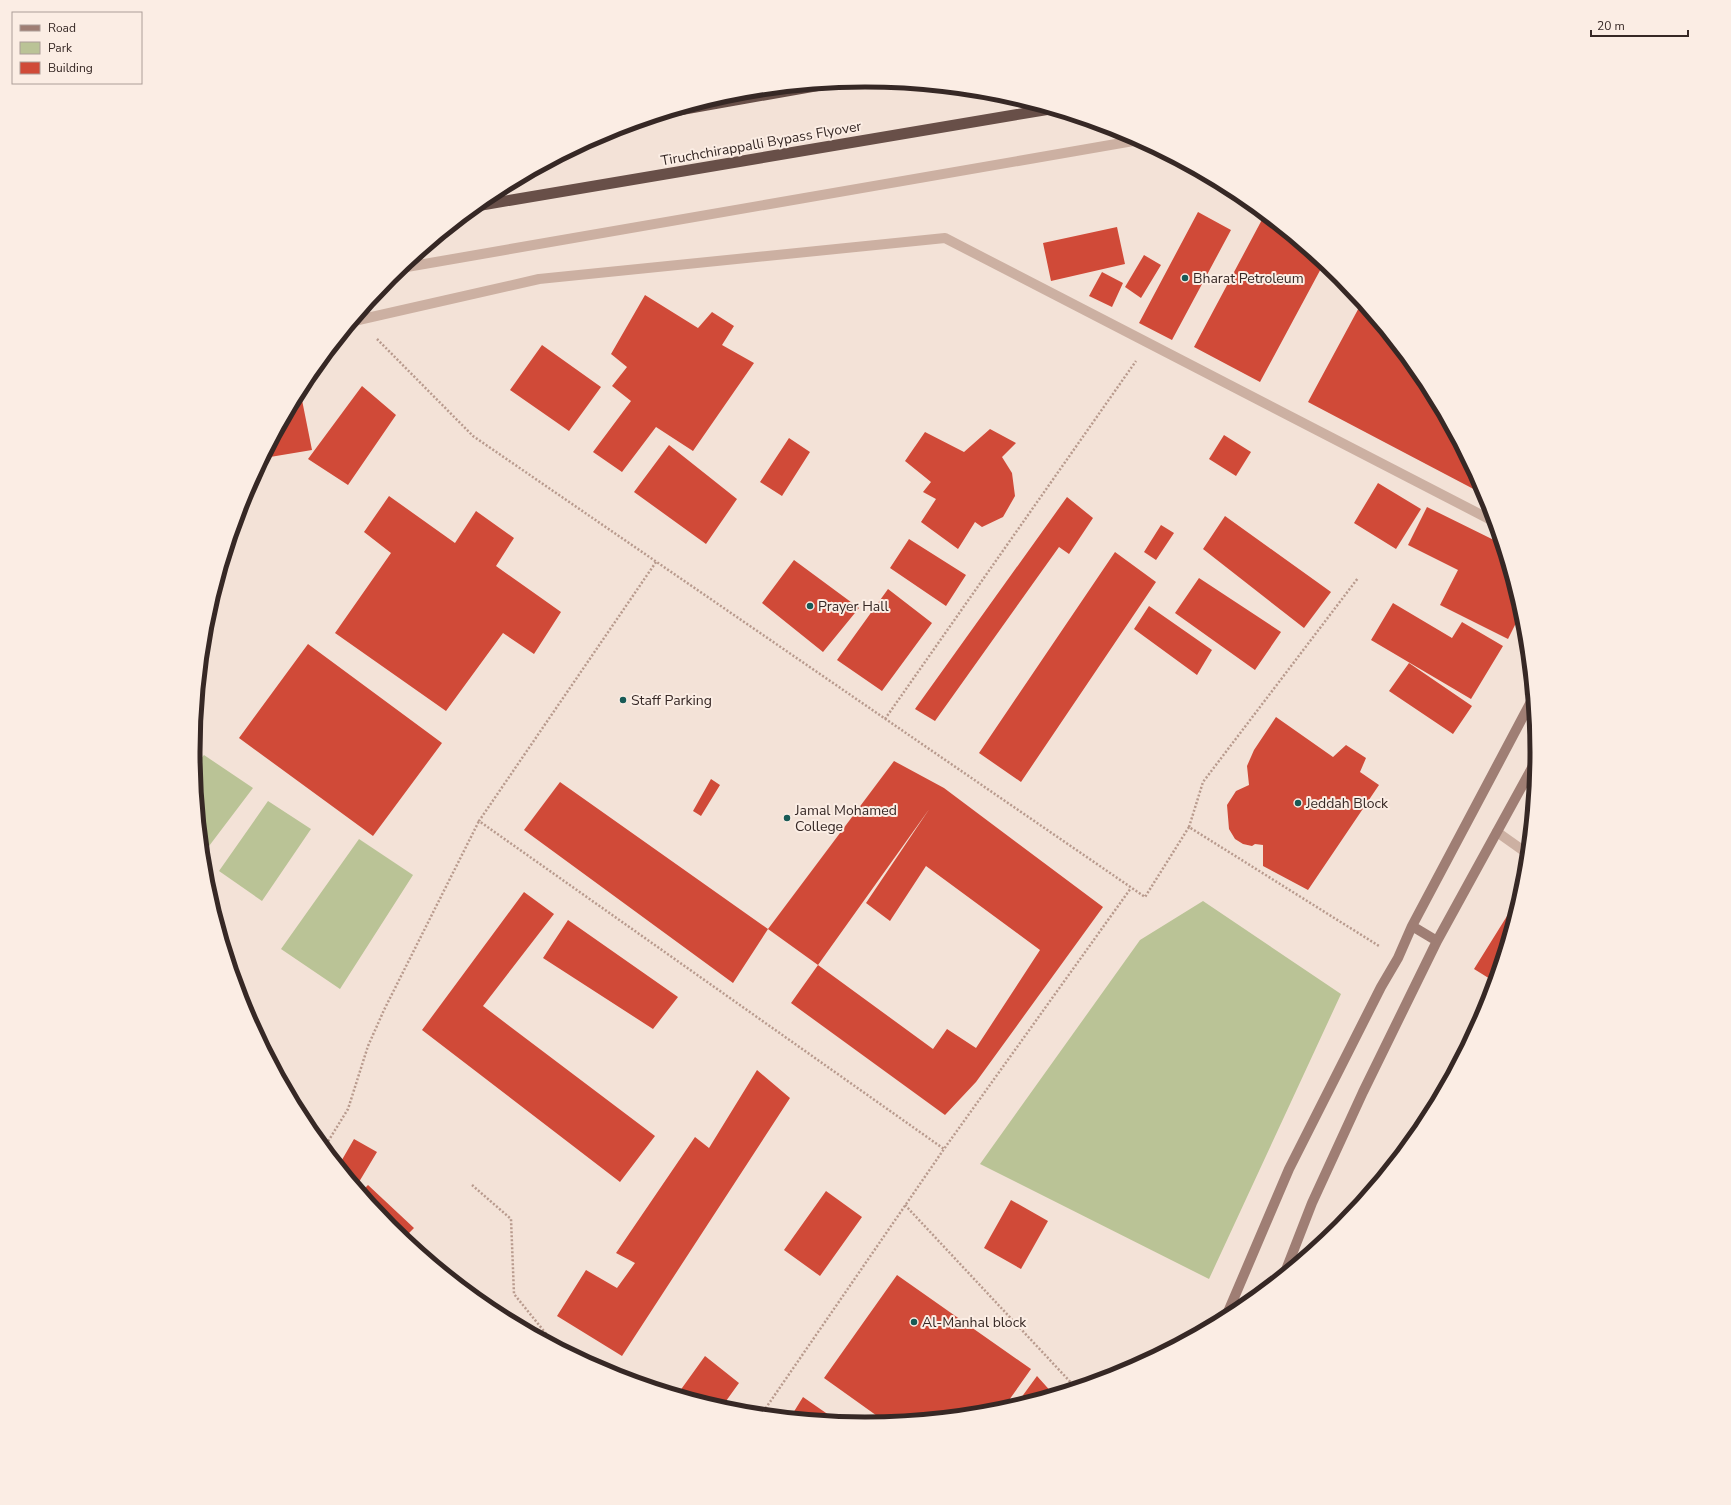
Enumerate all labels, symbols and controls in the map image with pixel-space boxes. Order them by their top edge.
legend [12,12,142,84]
scale bar [1591,12,1688,38]
text: 20 m [1597,18,1625,34]
text: Road [48,20,76,36]
text: Park [48,40,73,56]
text: Building [48,60,93,76]
street label: Tiruchchirappalli Bypass Flyover [659,116,863,170]
place label: Bharat Petroleum [1193,269,1304,288]
marker: Bharat Petroleum [1180,273,1190,283]
place label: Prayer Hall [818,597,889,616]
marker: Prayer Hall [805,601,815,611]
place label: Staff Parking [631,691,712,710]
marker: Staff Parking [618,695,628,705]
place label: Jeddah Block [1305,794,1389,813]
marker: Jeddah Block [1293,798,1303,808]
place label: Jamal Mohamed College [794,801,897,836]
marker: Jamal Mohamed College [782,813,792,823]
place label: Al-Manhal block [922,1313,1027,1332]
marker: Al-Manhal block [909,1317,919,1327]

